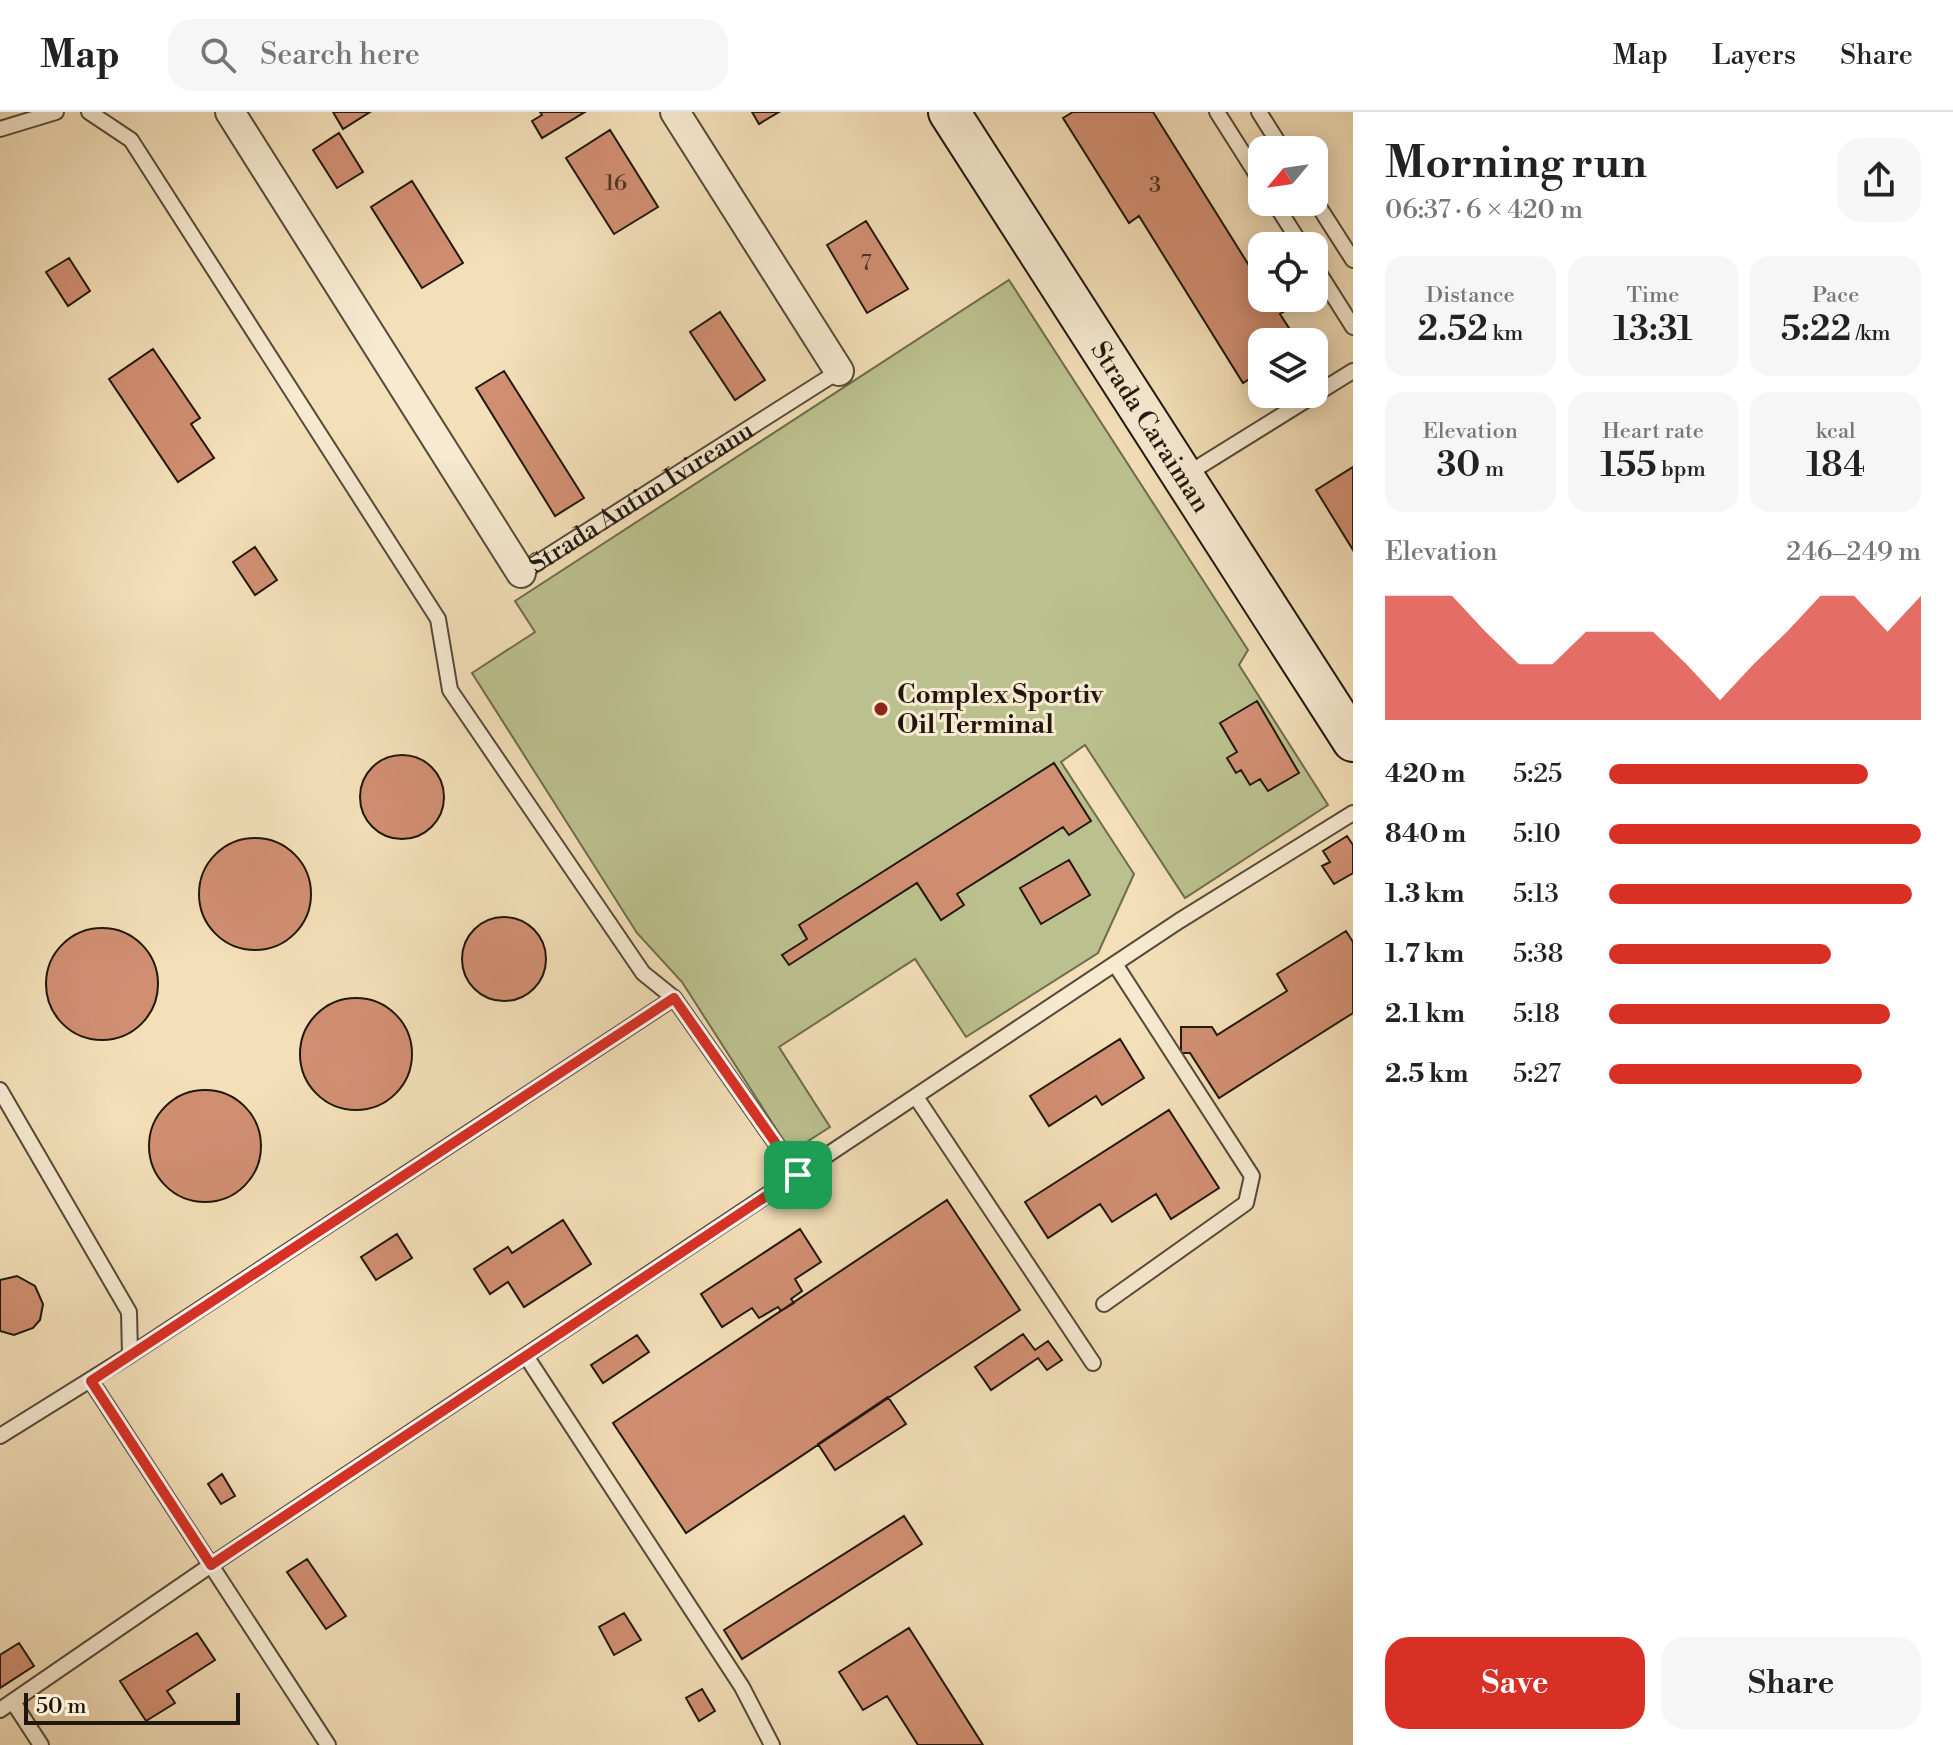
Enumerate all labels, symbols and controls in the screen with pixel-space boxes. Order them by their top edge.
search box [168,19,728,91]
text: Map [40,32,120,79]
icon: search [196,33,240,77]
text: Search here [260,36,420,74]
text: Map [1613,38,1668,73]
text: Layers [1712,38,1796,73]
text: Share [1840,38,1913,73]
north arrow [1248,136,1328,216]
map controls [1248,136,1328,408]
text: Morning run [1385,136,1647,191]
button: share [1837,138,1921,222]
house number: 16 [605,170,627,197]
house number: 3 [1149,172,1161,199]
text: 06:37 · 6 × 420 m [1385,194,1583,226]
button: locate [1248,232,1328,312]
house number: 7 [860,250,872,277]
text: Distance [1426,282,1515,309]
text: Time [1627,282,1679,309]
text: Pace [1812,282,1859,309]
text: 2.52 [1418,309,1488,351]
text: 13:31 [1613,309,1693,351]
text: 5:22 [1781,309,1851,351]
text: km [1488,320,1523,347]
text: /km [1851,320,1891,347]
button: layers [1248,328,1328,408]
street label: Strada Caraiman [1084,336,1217,519]
street label: Strada Antim Ivireanu [523,414,760,581]
text: Elevation [1423,418,1518,445]
text: Heart rate [1602,418,1704,445]
text: kcal [1816,418,1856,445]
text: 30 [1436,445,1480,487]
text: 155 [1600,445,1657,487]
text: 184 [1806,445,1865,487]
text: m [1480,456,1504,483]
text: bpm [1657,456,1706,483]
text: Elevation [1385,536,1498,568]
text: 246–249 m [1786,536,1921,568]
place label: Complex Sportiv Oil Terminal [897,679,1104,741]
marker: Complex Sportiv Oil Terminal [872,700,890,718]
text: 420 m [1385,758,1465,790]
text: 5:25 [1513,758,1562,790]
text: 840 m [1385,818,1466,850]
text: 5:10 [1513,818,1561,850]
text: 1.3 km [1385,878,1464,910]
text: 5:13 [1513,878,1559,910]
text: 1.7 km [1385,938,1464,970]
text: 5:38 [1513,938,1564,970]
text: 2.1 km [1385,998,1465,1030]
text: 5:18 [1513,998,1560,1030]
text: 2.5 km [1385,1058,1468,1090]
text: 5:27 [1513,1058,1561,1090]
pin [764,1141,832,1209]
icon: arrive [776,1153,820,1197]
button: Save [1385,1637,1645,1729]
button: Share [1661,1637,1921,1729]
scale bar [24,1689,240,1725]
text: 50 m [36,1693,87,1720]

